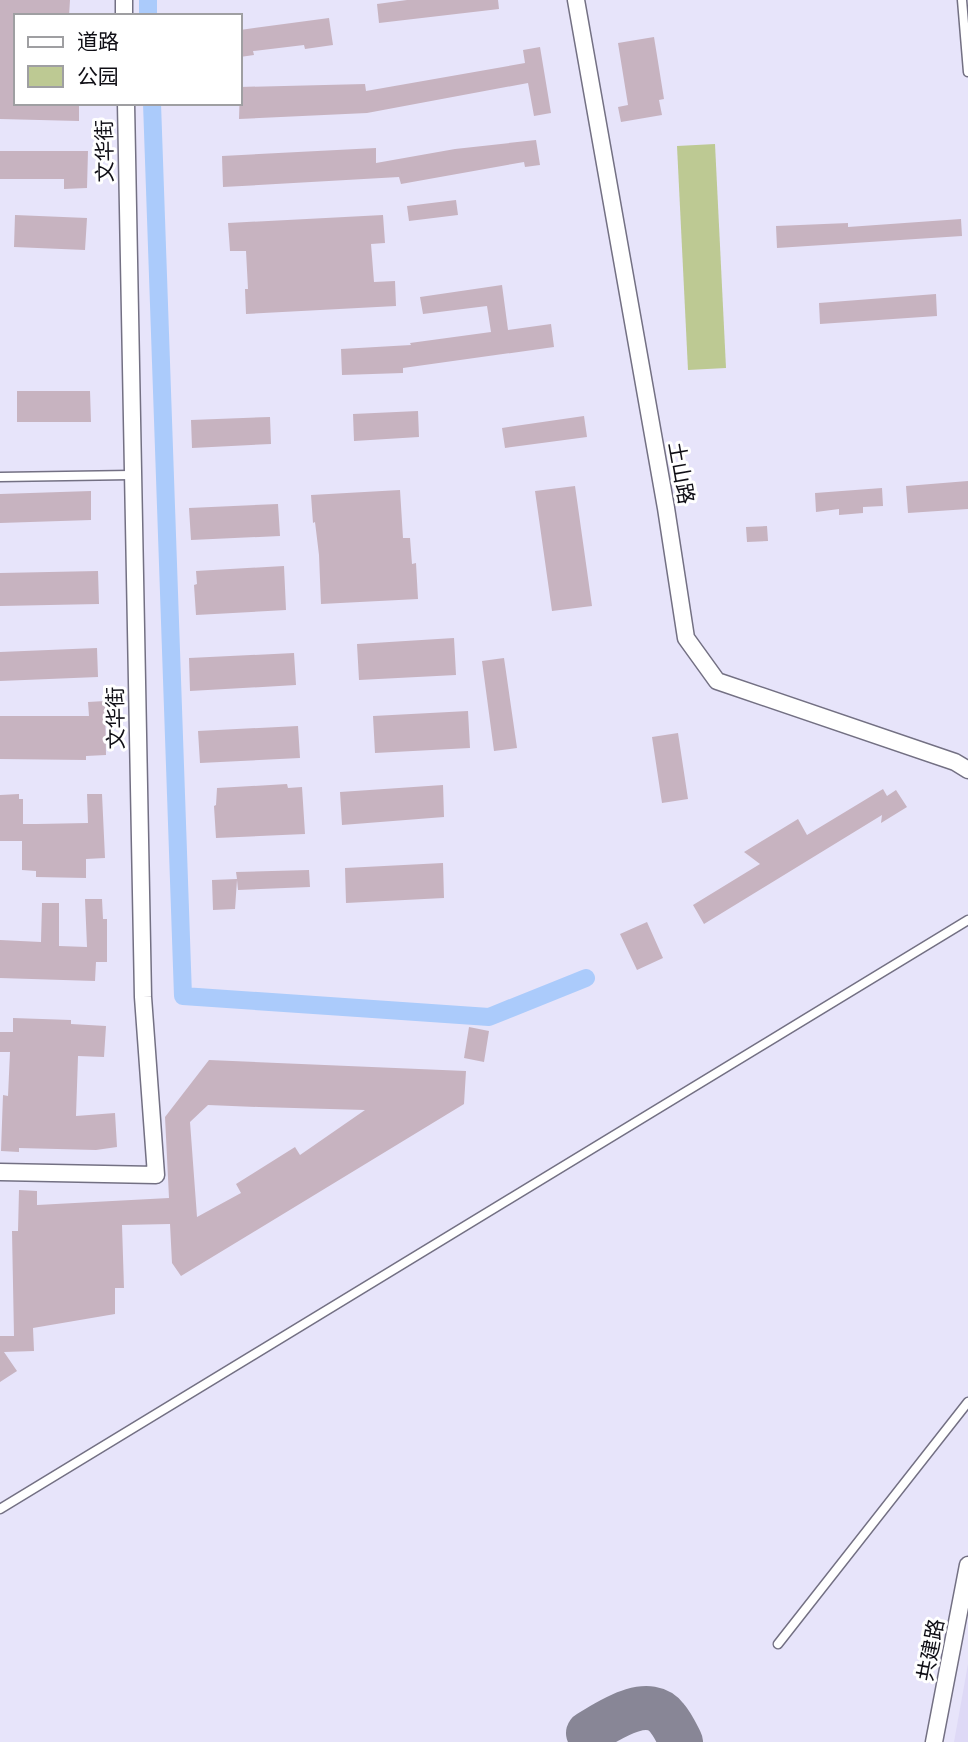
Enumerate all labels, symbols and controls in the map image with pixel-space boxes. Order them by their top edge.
legend [14,14,242,105]
text: 道路 [77,27,119,57]
text: 公园 [77,62,119,92]
street label: 文华街 [89,119,121,183]
street label: 土山路 [661,439,701,507]
street label: 文华街 [100,686,132,750]
street label: 共建路 [910,1616,952,1684]

